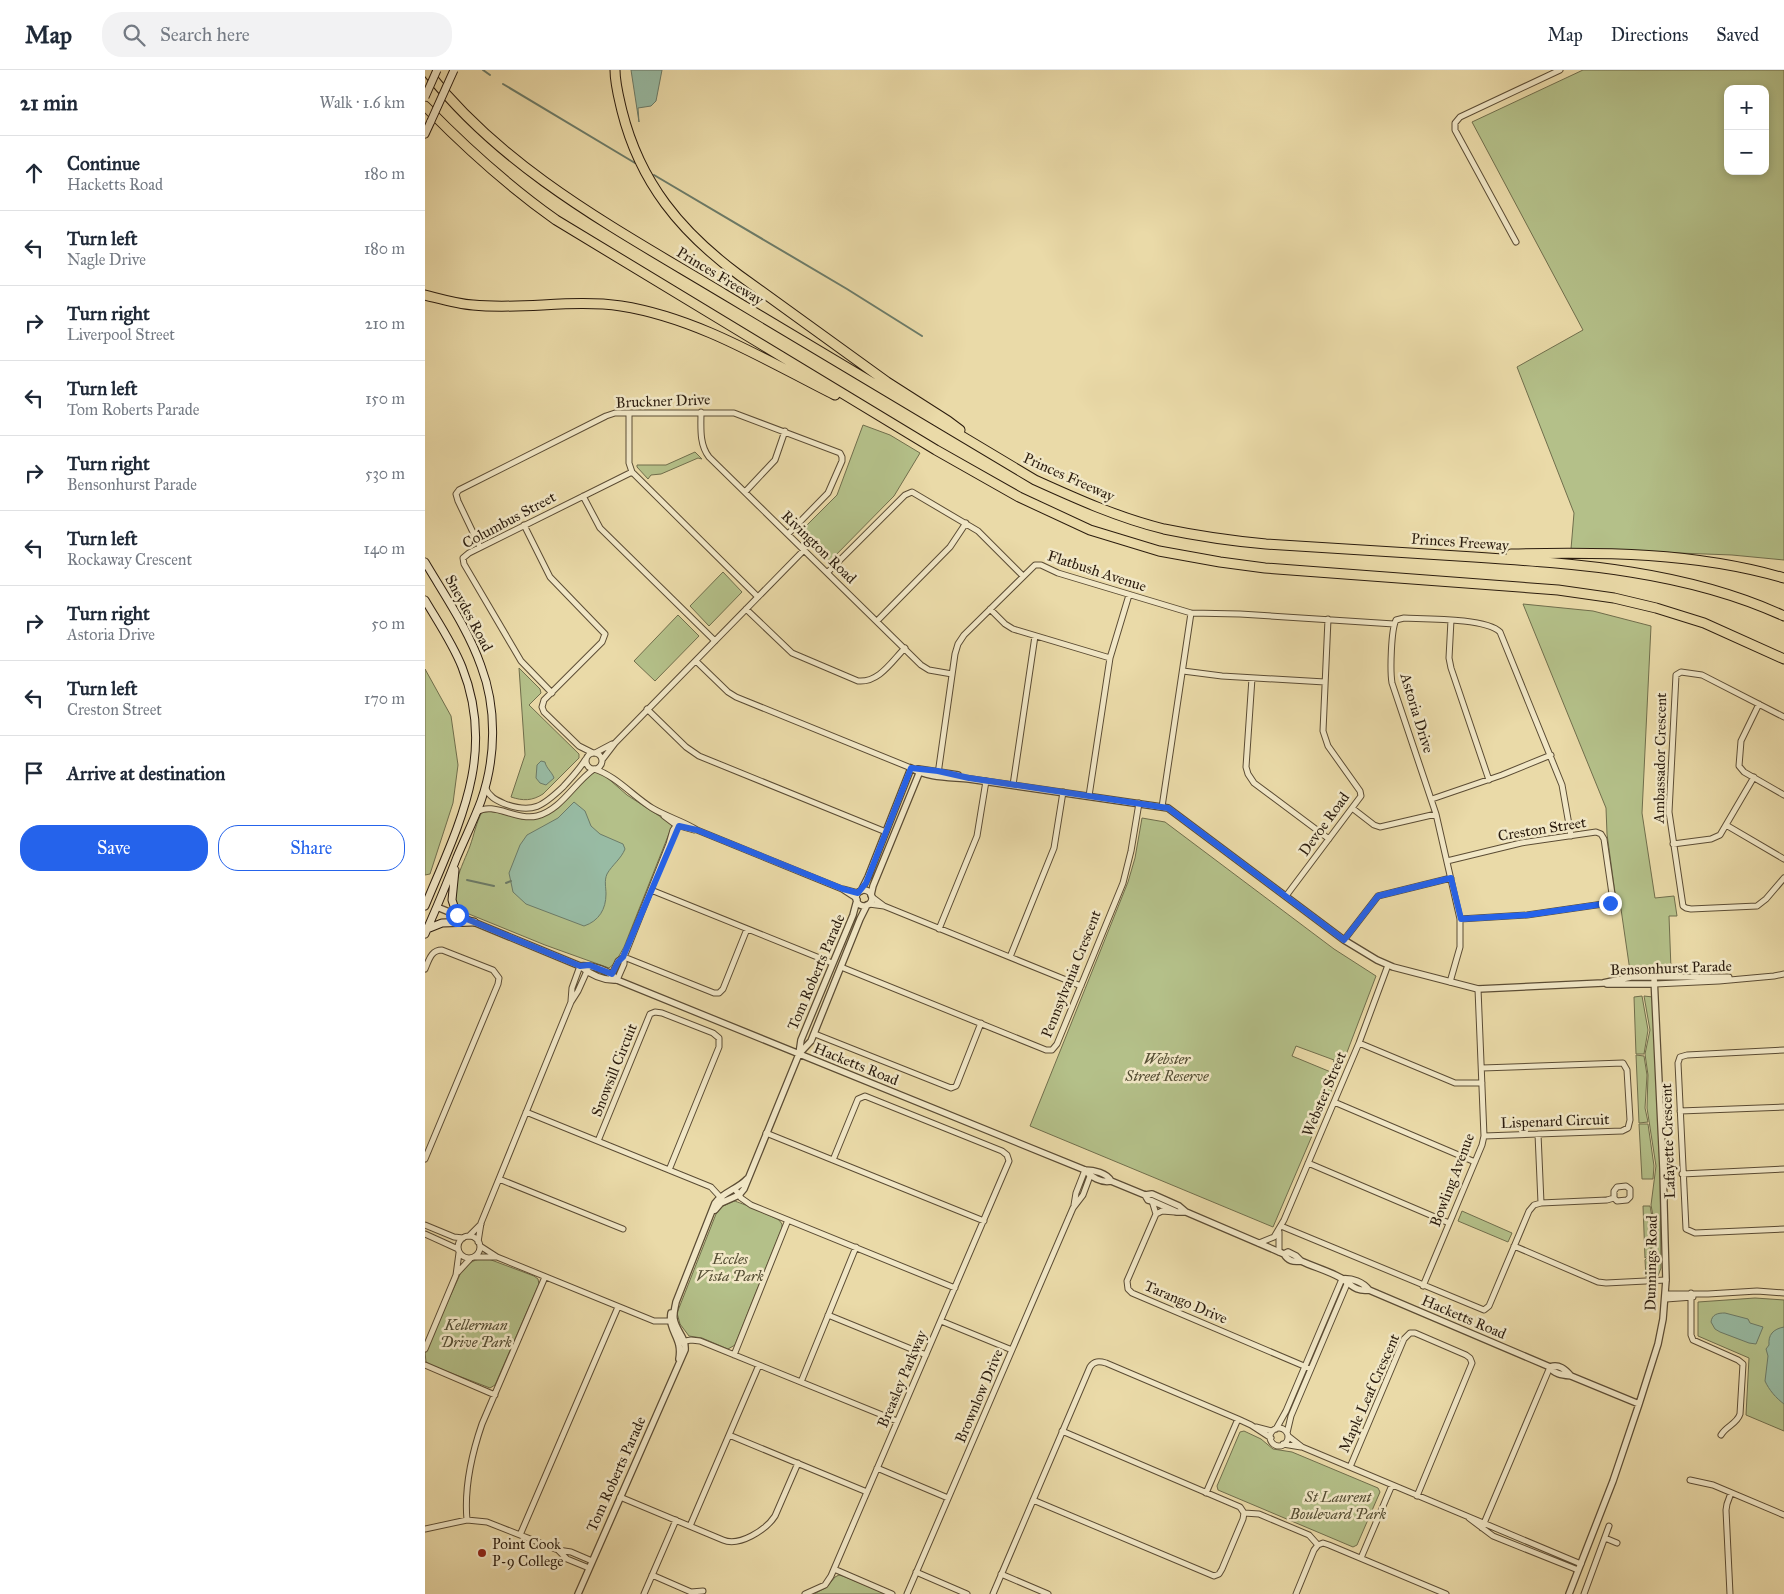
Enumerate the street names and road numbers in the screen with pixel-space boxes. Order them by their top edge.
street label: Princes Freeway [673,243,767,309]
street label: Bruckner Drive [615,390,711,412]
street label: Princes Freeway [1021,449,1118,506]
street label: Columbus Street [459,487,560,552]
street label: Rivington Road [778,507,861,588]
street label: Princes Freeway [1410,530,1510,554]
street label: Flatbush Avenue [1045,547,1149,595]
street label: Sneydes Road [441,572,497,655]
street label: Astoria Drive [1396,670,1438,755]
street label: Ambassador Crescent [1650,692,1670,825]
street label: Devoe Road [1295,788,1353,859]
street label: Creston Street [1497,813,1588,845]
street label: Pennsylvania Crescent [1037,907,1105,1040]
street label: Tom Roberts Parade [783,911,849,1033]
street label: Bensonhurst Parade [1610,957,1732,979]
street label: Snowsill Circuit [587,1020,641,1119]
street label: Hacketts Road [811,1039,902,1089]
street label: Webster Street [1298,1048,1350,1139]
street label: Lafayette Crescent [1657,1082,1679,1199]
street label: Lispenard Circuit [1500,1110,1610,1132]
street label: Bowling Avenue [1426,1131,1478,1229]
street label: Dunnings Road [1641,1214,1661,1311]
street label: Tarango Drive [1142,1276,1230,1328]
street label: Hacketts Road [1419,1291,1509,1343]
street label: Breasley Parkway [873,1327,931,1430]
street label: Maple Leaf Crescent [1335,1330,1404,1455]
street label: Brownlow Drive [951,1346,1007,1446]
street label: Tom Roberts Parade [583,1414,649,1534]

